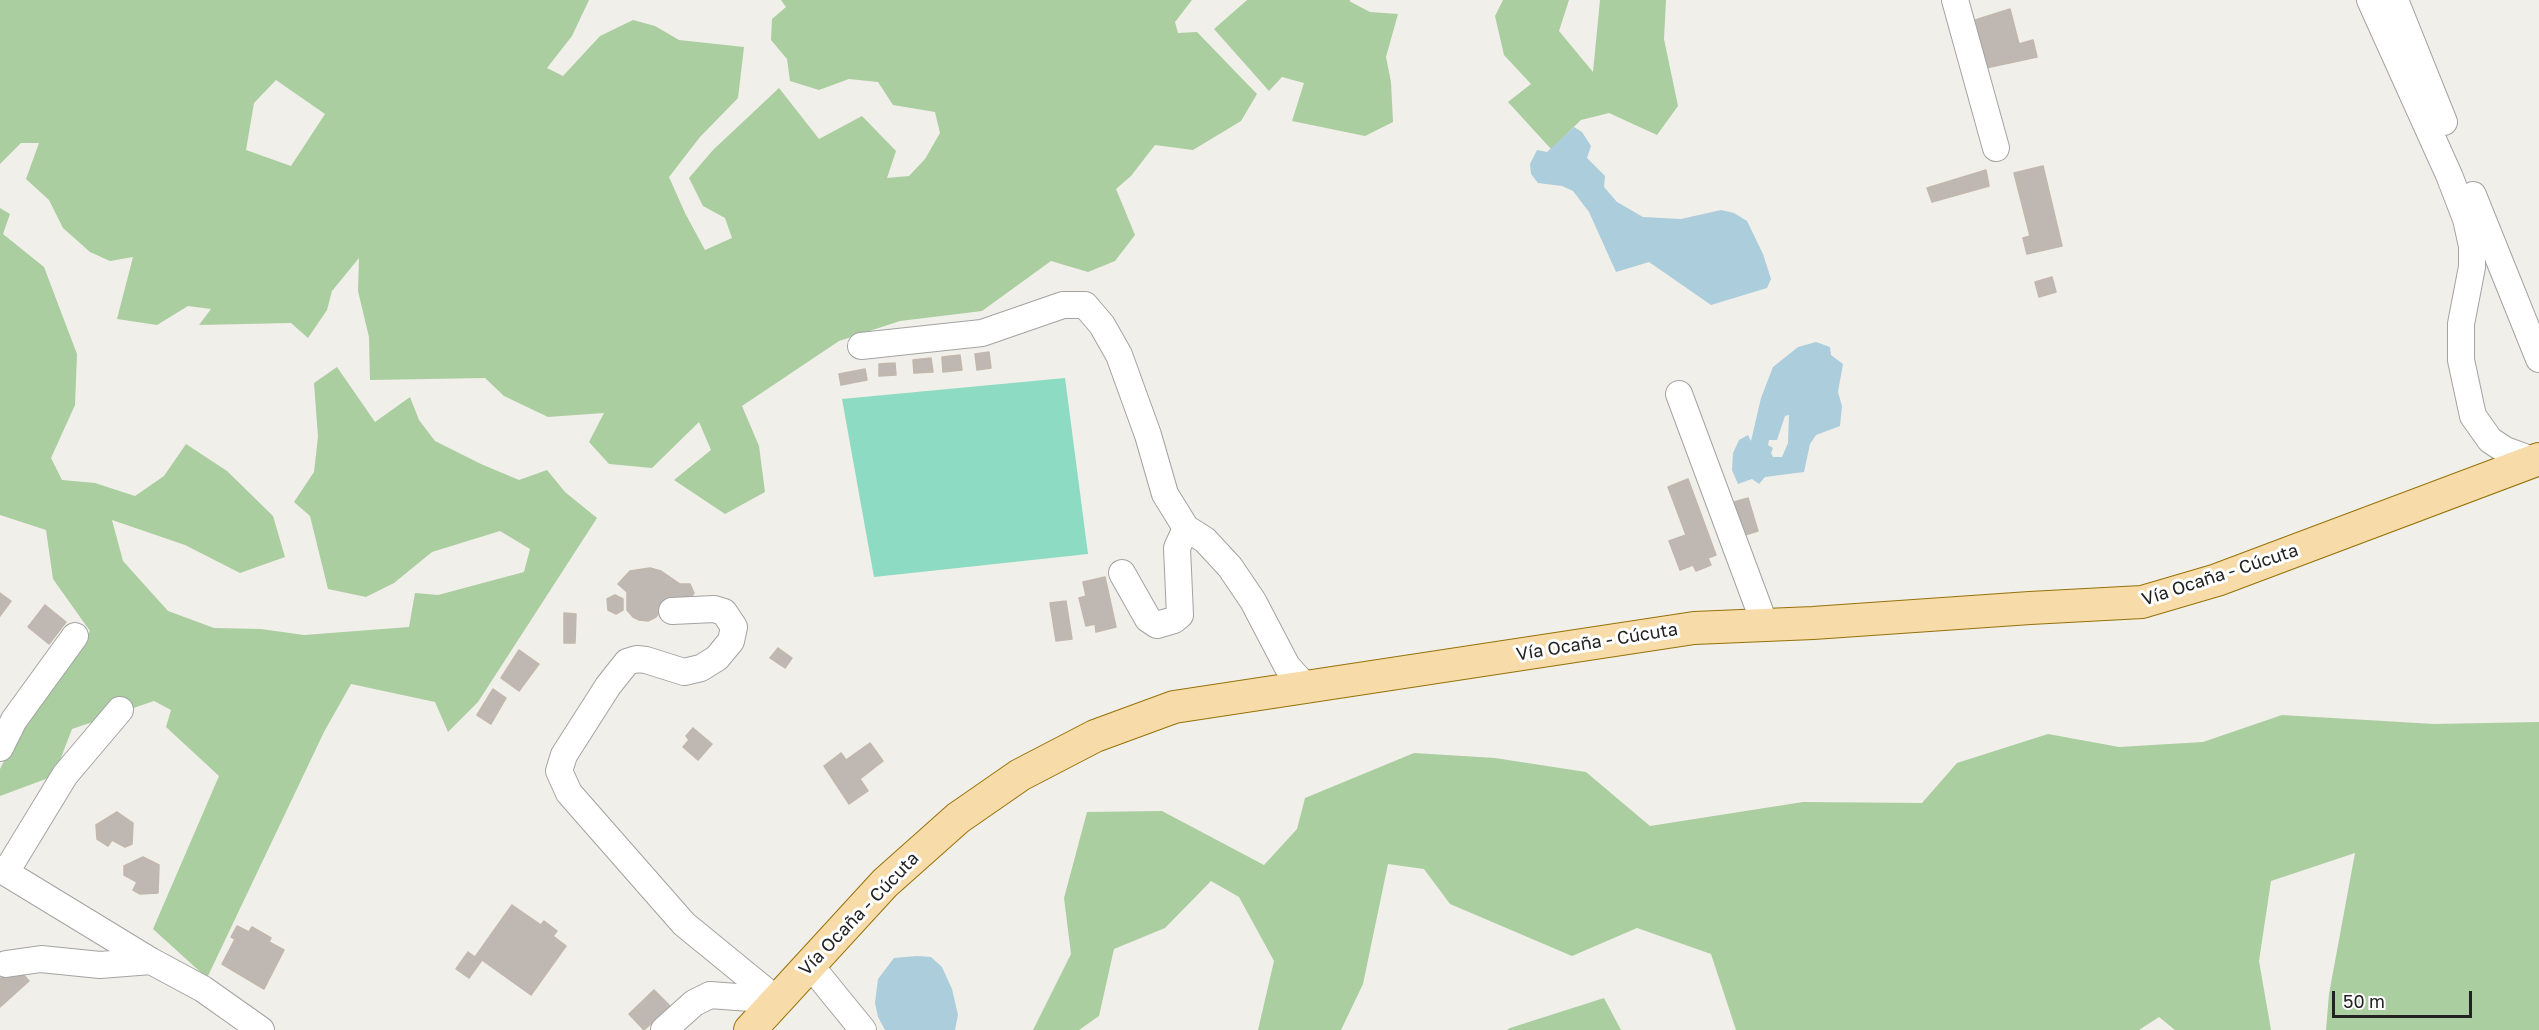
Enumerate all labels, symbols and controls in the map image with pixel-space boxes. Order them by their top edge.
street label: Vía Ocaña - Cúcuta [2139,540,2301,610]
street label: Vía Ocaña - Cúcuta [1515,619,1679,665]
street label: Vía Ocaña - Cúcuta [795,848,923,980]
scale bar [2335,979,2474,1017]
text: 50 m [2343,990,2385,1012]

